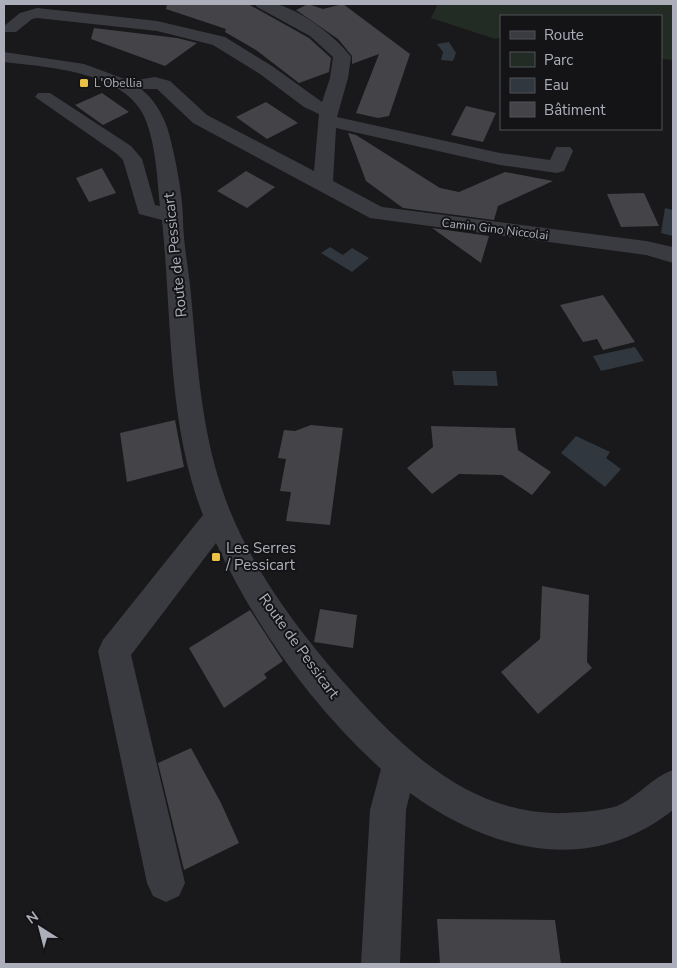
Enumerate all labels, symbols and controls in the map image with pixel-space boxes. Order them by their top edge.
legend [500,15,662,130]
text: Route [544,25,584,45]
text: Parc [544,50,573,70]
place label: L'Obellia [94,75,142,91]
text: Eau [544,75,569,95]
marker: L'Obellia [78,77,90,89]
text: Bâtiment [544,100,606,120]
street label: Route de Pessicart [158,191,191,318]
street label: Camin Gino Niccolai [441,215,549,243]
place label: Les Serres / Pessicart [225,538,296,575]
marker: Les Serres / Pessicart [210,551,222,563]
street label: Route de Pessicart [254,590,344,703]
north arrow [15,903,65,953]
text: N [23,907,42,929]

